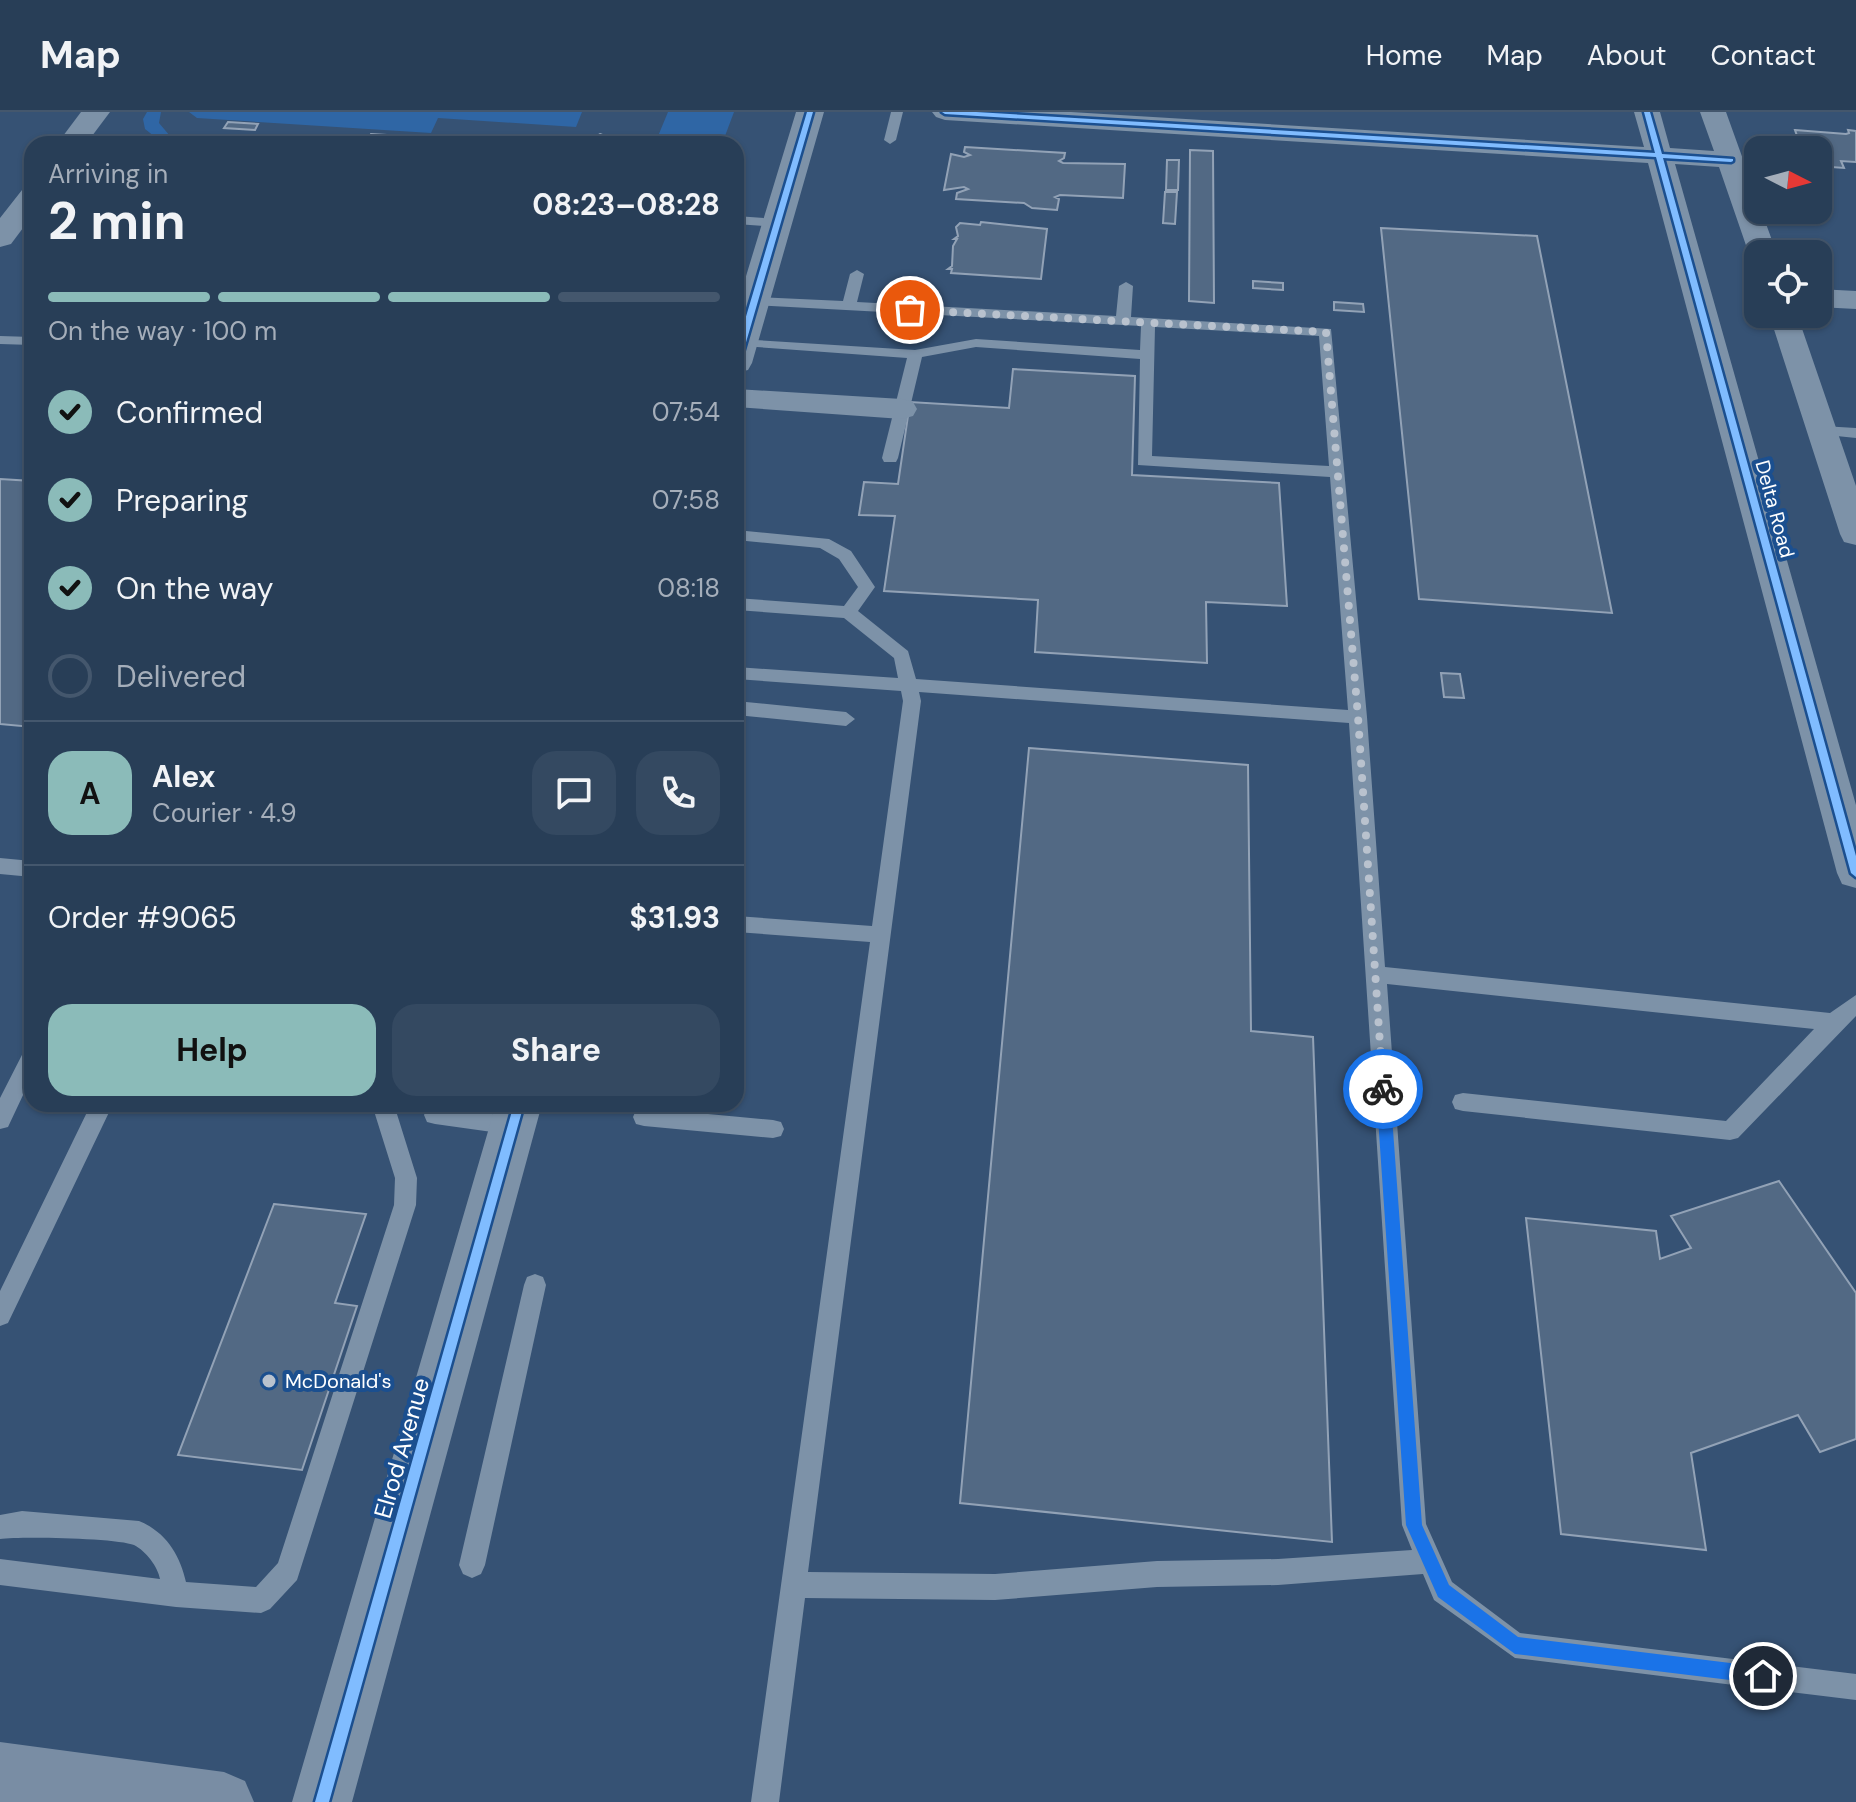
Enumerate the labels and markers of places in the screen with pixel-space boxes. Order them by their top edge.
pin [876,276,944,344]
place label: McDonald's [285,1368,391,1394]
marker: McDonald's [260,1372,278,1390]
pin [1729,1642,1797,1710]

